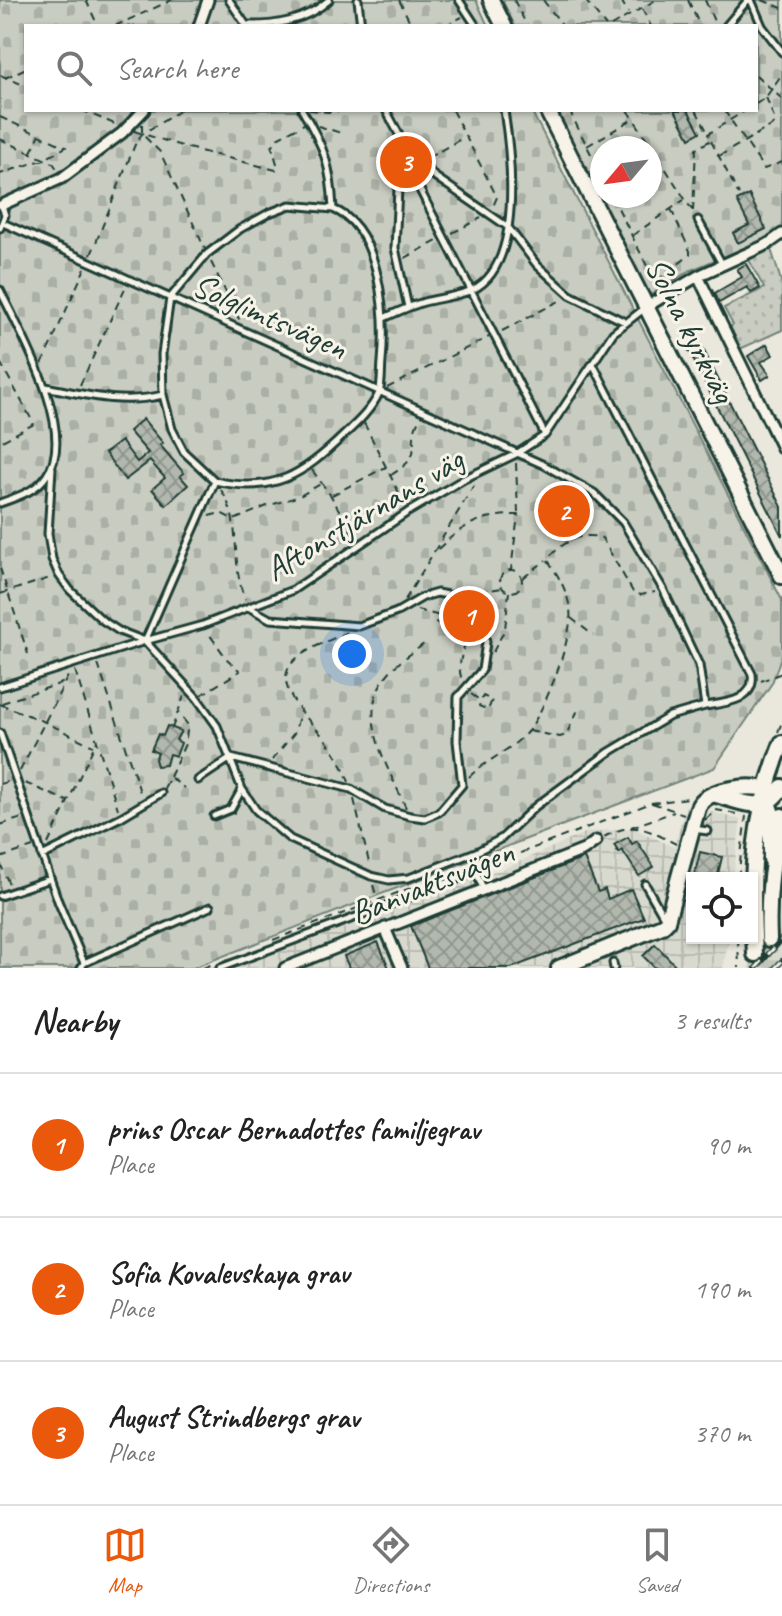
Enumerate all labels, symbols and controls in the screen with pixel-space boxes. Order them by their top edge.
search box [24,24,758,112]
icon: search [52,46,96,90]
text: Search here [116,49,238,87]
pin: 3 [380,132,432,192]
north arrow [590,136,662,208]
street label: Solna kyrkväg [636,250,747,412]
street label: Solglimtsvägen [186,263,355,369]
street label: Aftonstjärnans väg [257,437,473,590]
pin: 2 [538,481,590,541]
pin: 1 [443,586,495,646]
your location [332,634,372,674]
street label: Banvaktsvägen [344,829,521,934]
map controls [686,872,758,944]
button: locate [686,872,758,944]
text: Nearby [32,999,118,1042]
text: 3 results [674,1004,750,1037]
text: prins Oscar Bernadottes familjegrav [108,1110,480,1148]
text: 1 [52,1129,64,1162]
text: 90 m [706,1129,750,1162]
text: Place [108,1148,154,1181]
text: Sofia Kovalevskaya grav [108,1254,349,1292]
text: 2 [52,1273,64,1306]
text: 190 m [694,1273,750,1306]
text: Place [108,1292,154,1325]
text: August Strindbergs grav [108,1398,359,1436]
text: 3 [52,1417,64,1450]
text: 370 m [694,1417,750,1450]
text: Place [108,1436,154,1469]
tab: Map [103,1523,147,1599]
tab: Directions [353,1523,429,1599]
tab: Saved [635,1523,679,1599]

